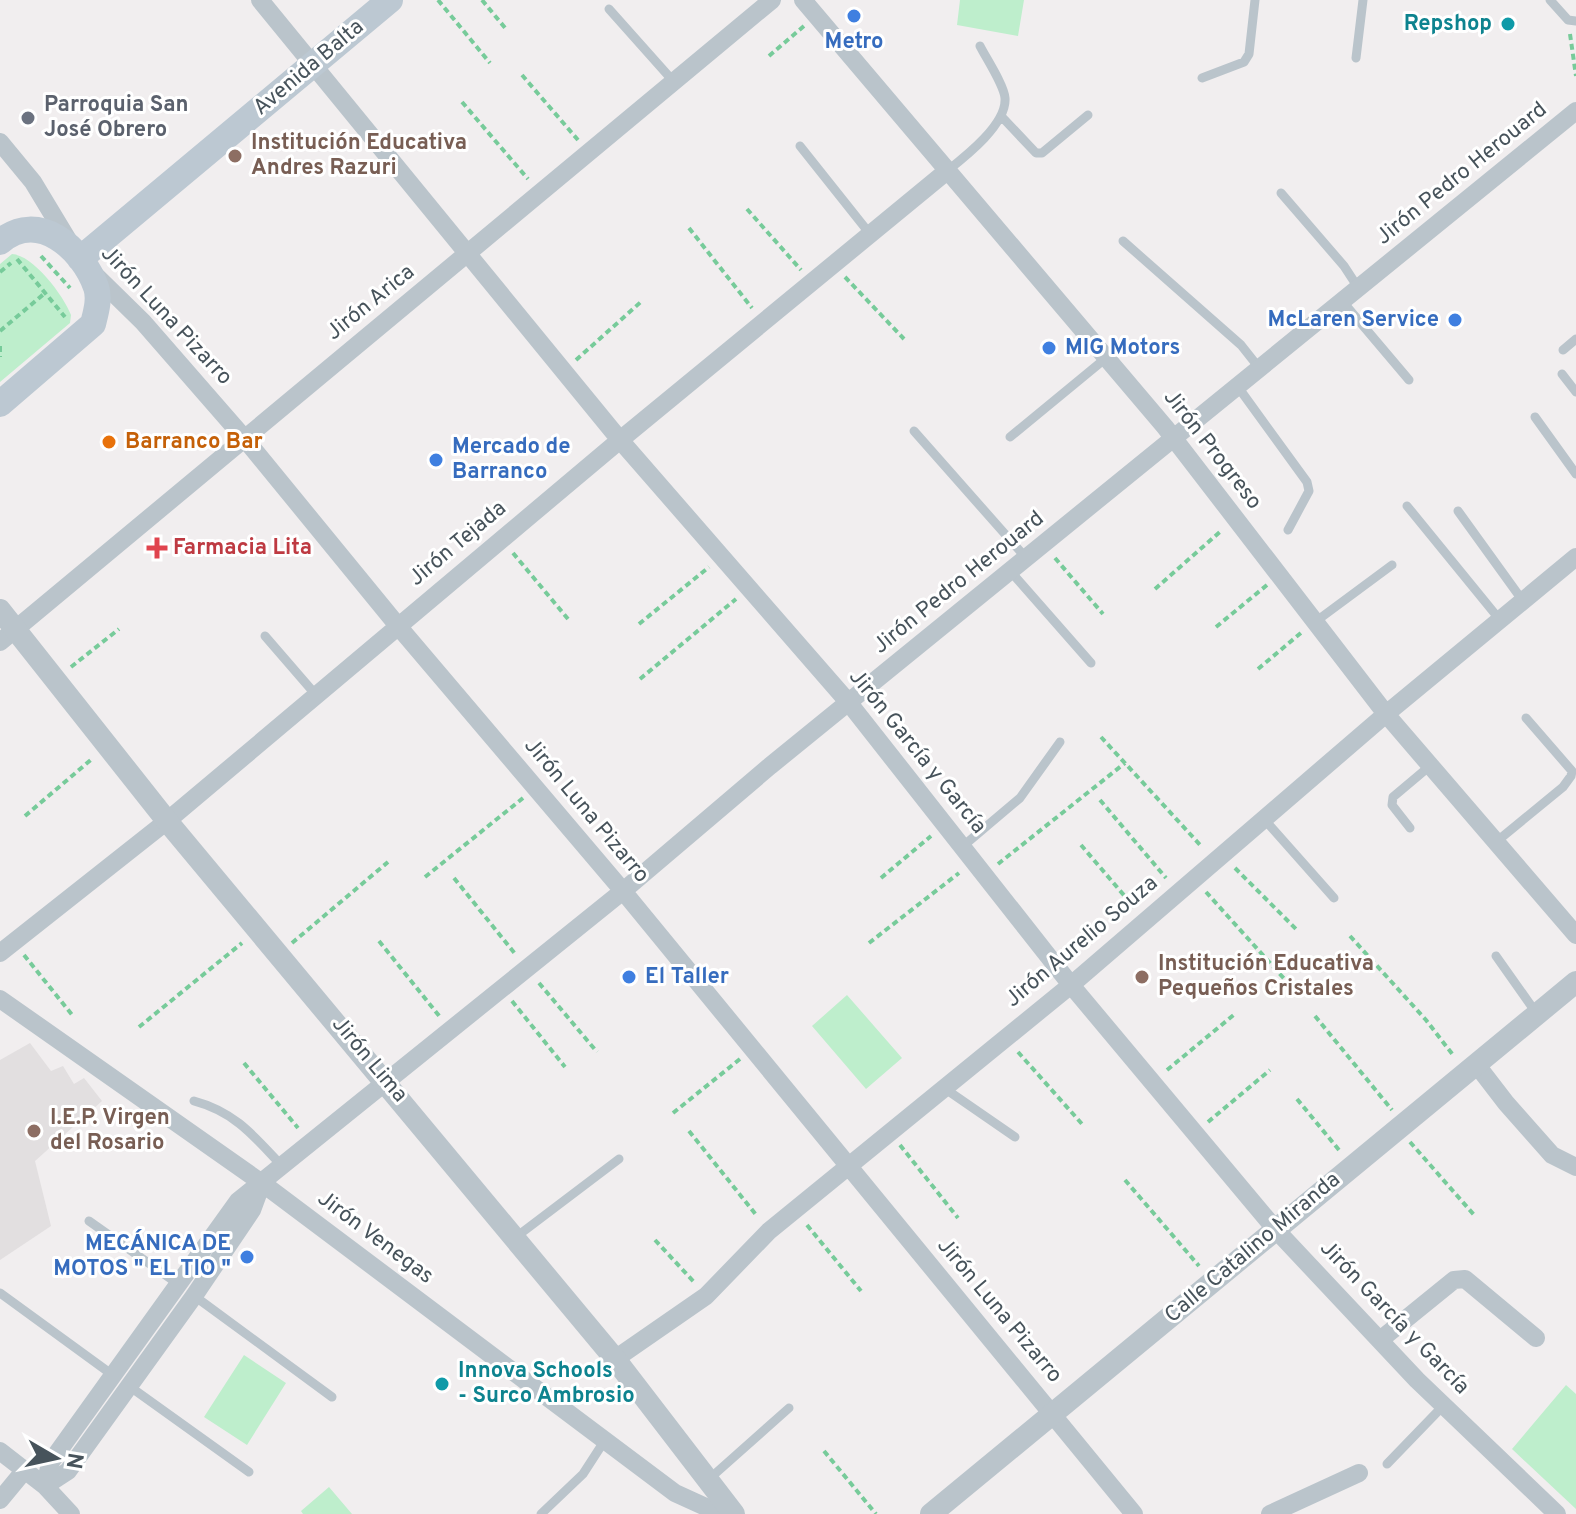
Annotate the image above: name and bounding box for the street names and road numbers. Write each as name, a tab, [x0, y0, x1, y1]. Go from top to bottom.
street label: Avenida Balta	[248, 14, 370, 122]
street label: Jirón Pedro Herouard	[1371, 97, 1553, 251]
street label: Jirón Luna Pizarro	[95, 241, 237, 391]
street label: Jirón Arica	[321, 259, 421, 347]
street label: Jirón Progreso	[1157, 385, 1267, 515]
street label: Jirón Tejada	[404, 496, 512, 592]
street label: Jirón Pedro Herouard	[868, 506, 1050, 660]
street label: Jirón García y García	[842, 664, 992, 840]
street label: Jirón Luna Pizarro	[518, 733, 654, 889]
street label: Jirón Aurelio Souza	[1000, 870, 1164, 1014]
street label: Jirón Lima	[325, 1012, 413, 1108]
street label: Calle Catalino Miranda	[1160, 1167, 1346, 1329]
street label: Jirón Venegas	[312, 1186, 438, 1290]
street label: Jirón Luna Pizarro	[931, 1233, 1067, 1389]
street label: Jirón García y García	[1314, 1235, 1474, 1401]

